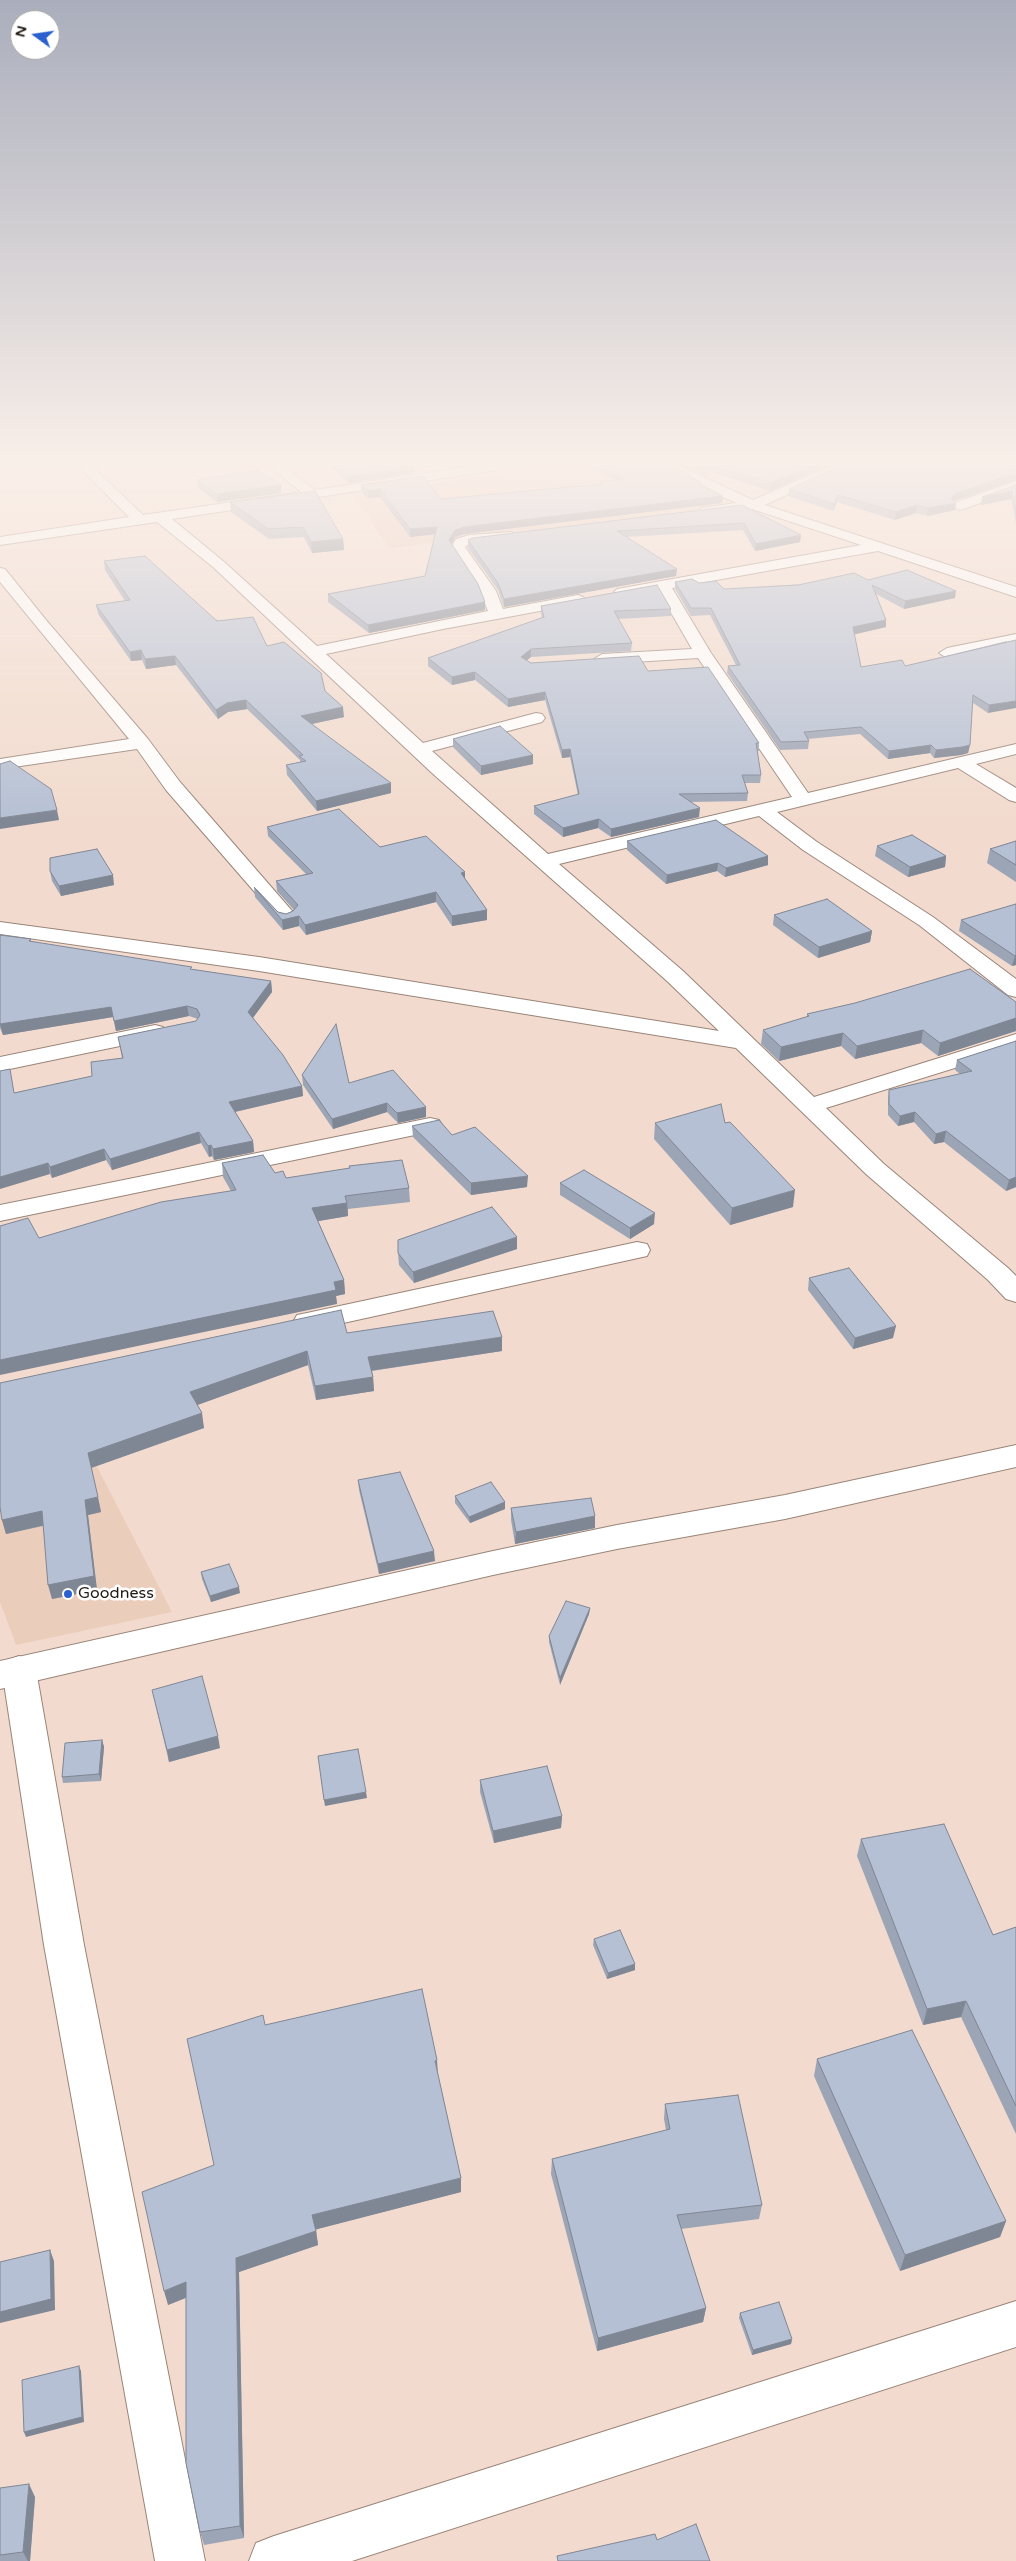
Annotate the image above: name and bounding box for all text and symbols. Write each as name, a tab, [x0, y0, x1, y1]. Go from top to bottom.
north arrow	[10, 10, 60, 60]
text: N	[11, 24, 31, 39]
place label: Goodness	[78, 1584, 154, 1604]
marker: Goodness	[62, 1588, 74, 1600]

